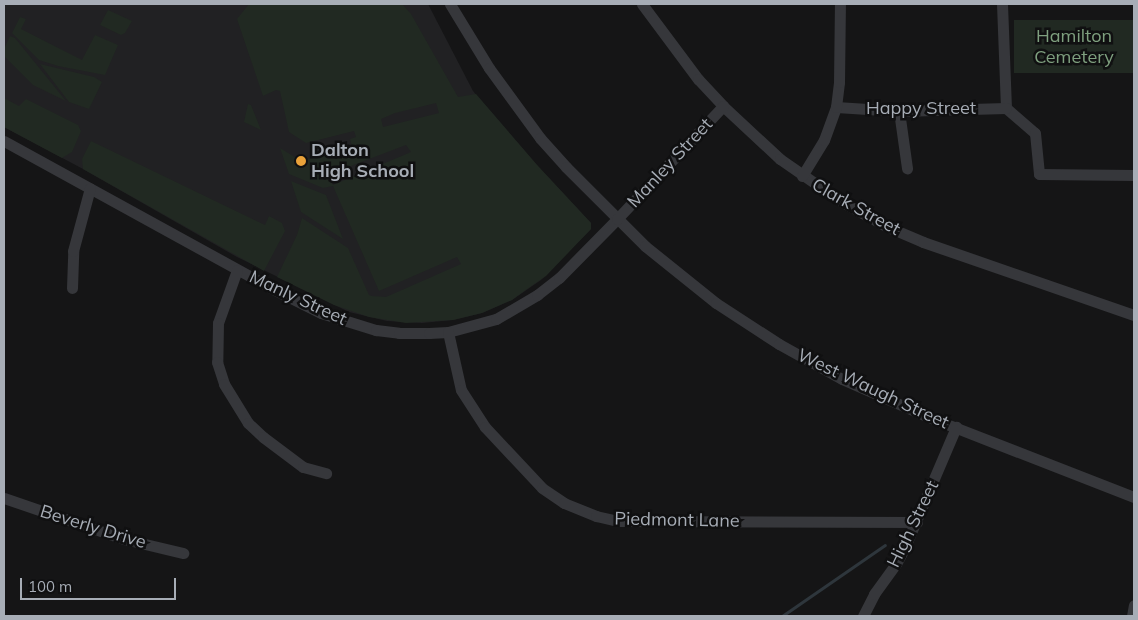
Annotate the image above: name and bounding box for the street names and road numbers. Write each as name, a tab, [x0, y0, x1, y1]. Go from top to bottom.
street label: Happy Street	[866, 97, 976, 119]
street label: Manley Street	[623, 114, 717, 212]
street label: Clark Street	[808, 174, 904, 240]
street label: Manly Street	[246, 266, 350, 330]
street label: West Waugh Street	[794, 344, 952, 434]
street label: High Street	[883, 477, 943, 571]
street label: Beverly Drive	[37, 501, 149, 553]
street label: Piedmont Lane	[614, 508, 740, 532]

